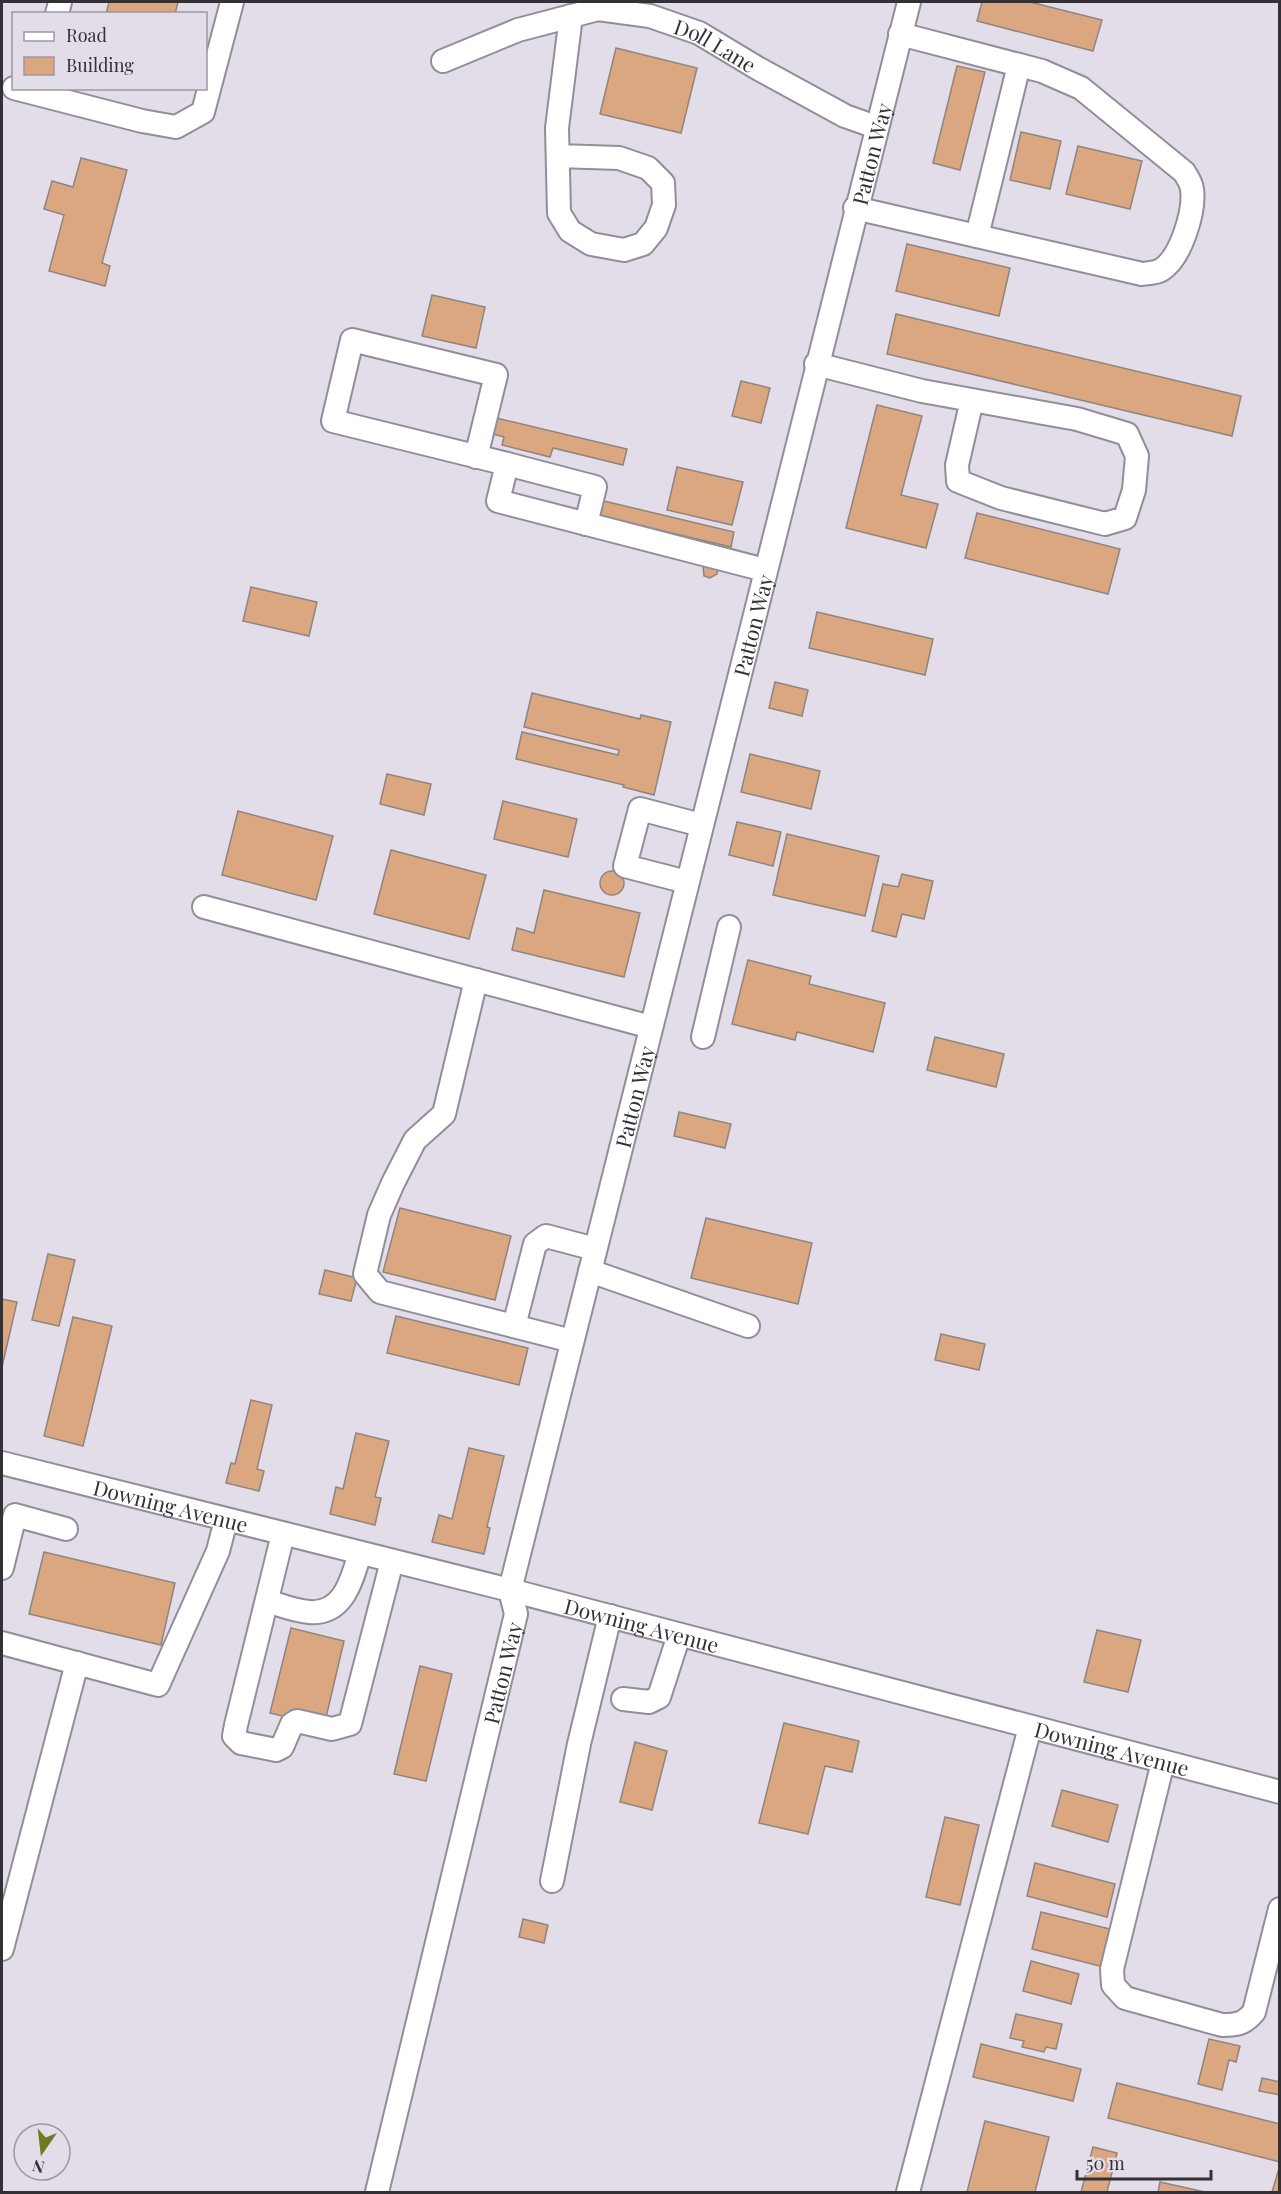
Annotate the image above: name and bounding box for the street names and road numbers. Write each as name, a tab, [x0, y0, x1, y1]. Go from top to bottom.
street label: Doll Lane	[671, 12, 762, 78]
street label: Patton Way	[845, 100, 897, 208]
street label: Patton Way	[726, 571, 779, 679]
street label: Patton Way	[608, 1042, 660, 1150]
street label: Downing Avenue	[90, 1472, 251, 1538]
street label: Downing Avenue	[562, 1591, 722, 1658]
street label: Patton Way	[476, 1618, 528, 1727]
street label: Downing Avenue	[1032, 1714, 1192, 1782]

